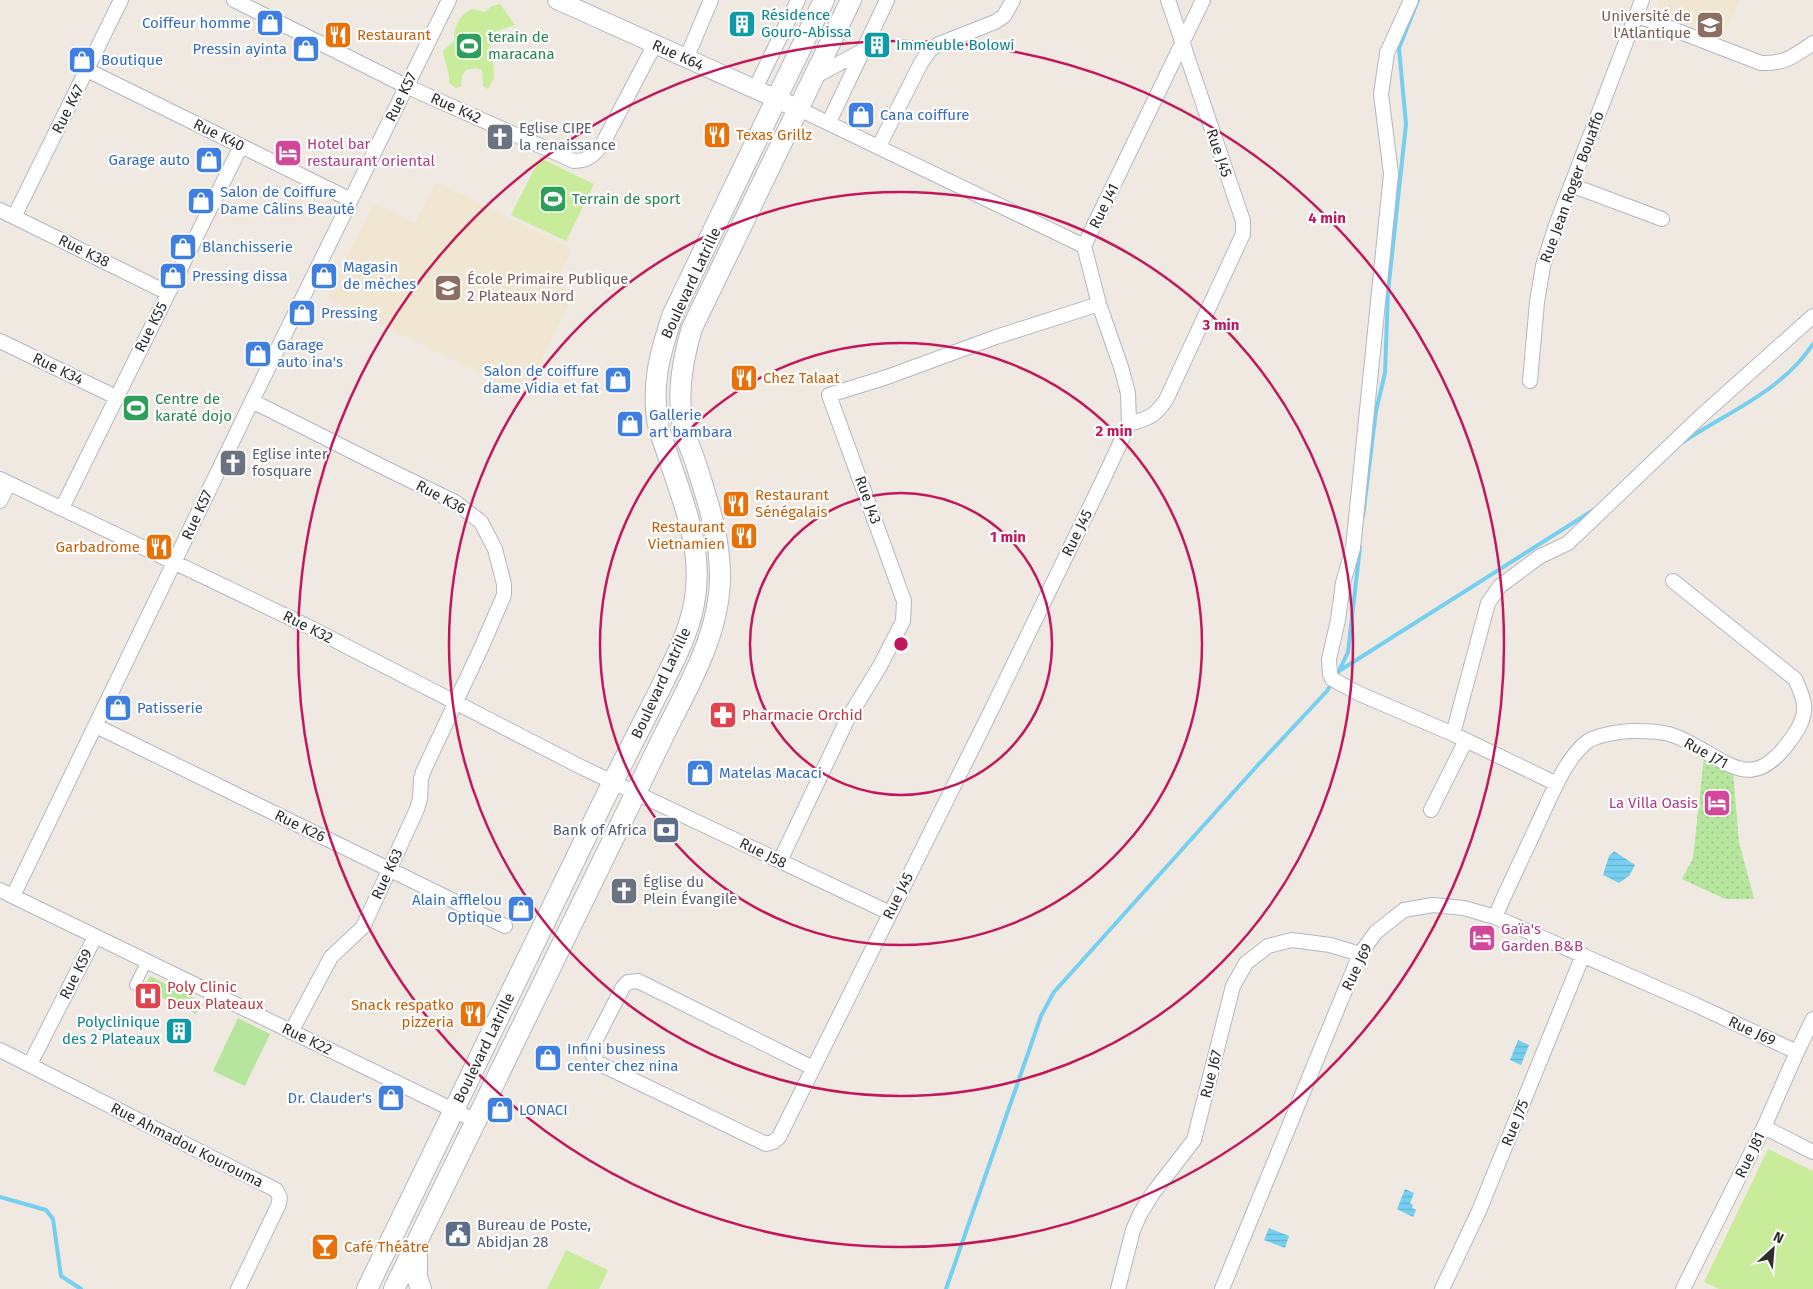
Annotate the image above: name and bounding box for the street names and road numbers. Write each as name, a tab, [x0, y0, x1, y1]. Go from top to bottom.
street label: Rue K64	[649, 36, 707, 74]
street label: Rue K57	[381, 69, 421, 125]
street label: Rue K47	[48, 81, 88, 137]
street label: Rue K42	[428, 89, 484, 127]
street label: Rue Jean Roger Bouaffo	[1536, 109, 1608, 265]
street label: Rue K40	[190, 115, 248, 155]
street label: Rue J45	[1202, 126, 1236, 180]
street label: Rue J41	[1085, 180, 1123, 232]
street label: Boulevard Latrille	[657, 225, 725, 341]
street label: Rue K38	[56, 231, 112, 271]
street label: Rue K55	[131, 299, 171, 355]
street label: Rue K34	[30, 349, 86, 389]
street label: Rue J43	[851, 474, 885, 526]
street label: Rue K36	[413, 476, 469, 518]
street label: Rue K57	[178, 487, 216, 543]
street label: Rue J45	[1058, 507, 1096, 559]
street label: Rue K32	[280, 607, 336, 647]
street label: Boulevard Latrille	[627, 625, 695, 741]
street label: Rue J71	[1681, 734, 1731, 772]
street label: Rue K26	[272, 806, 328, 846]
street label: Rue J58	[736, 834, 790, 872]
street label: Rue K63	[367, 846, 407, 902]
street label: Rue J45	[879, 870, 917, 922]
street label: Rue J69	[1338, 940, 1376, 993]
street label: Rue K59	[56, 946, 96, 1002]
street label: Boulevard Latrille	[450, 990, 518, 1106]
street label: Rue J69	[1725, 1012, 1779, 1050]
street label: Rue K22	[279, 1019, 335, 1059]
street label: Rue J67	[1196, 1048, 1226, 1100]
street label: Rue J75	[1498, 1097, 1532, 1149]
street label: Rue Ahmadou Kourouma	[108, 1099, 266, 1191]
street label: Rue J81	[1731, 1129, 1769, 1181]

